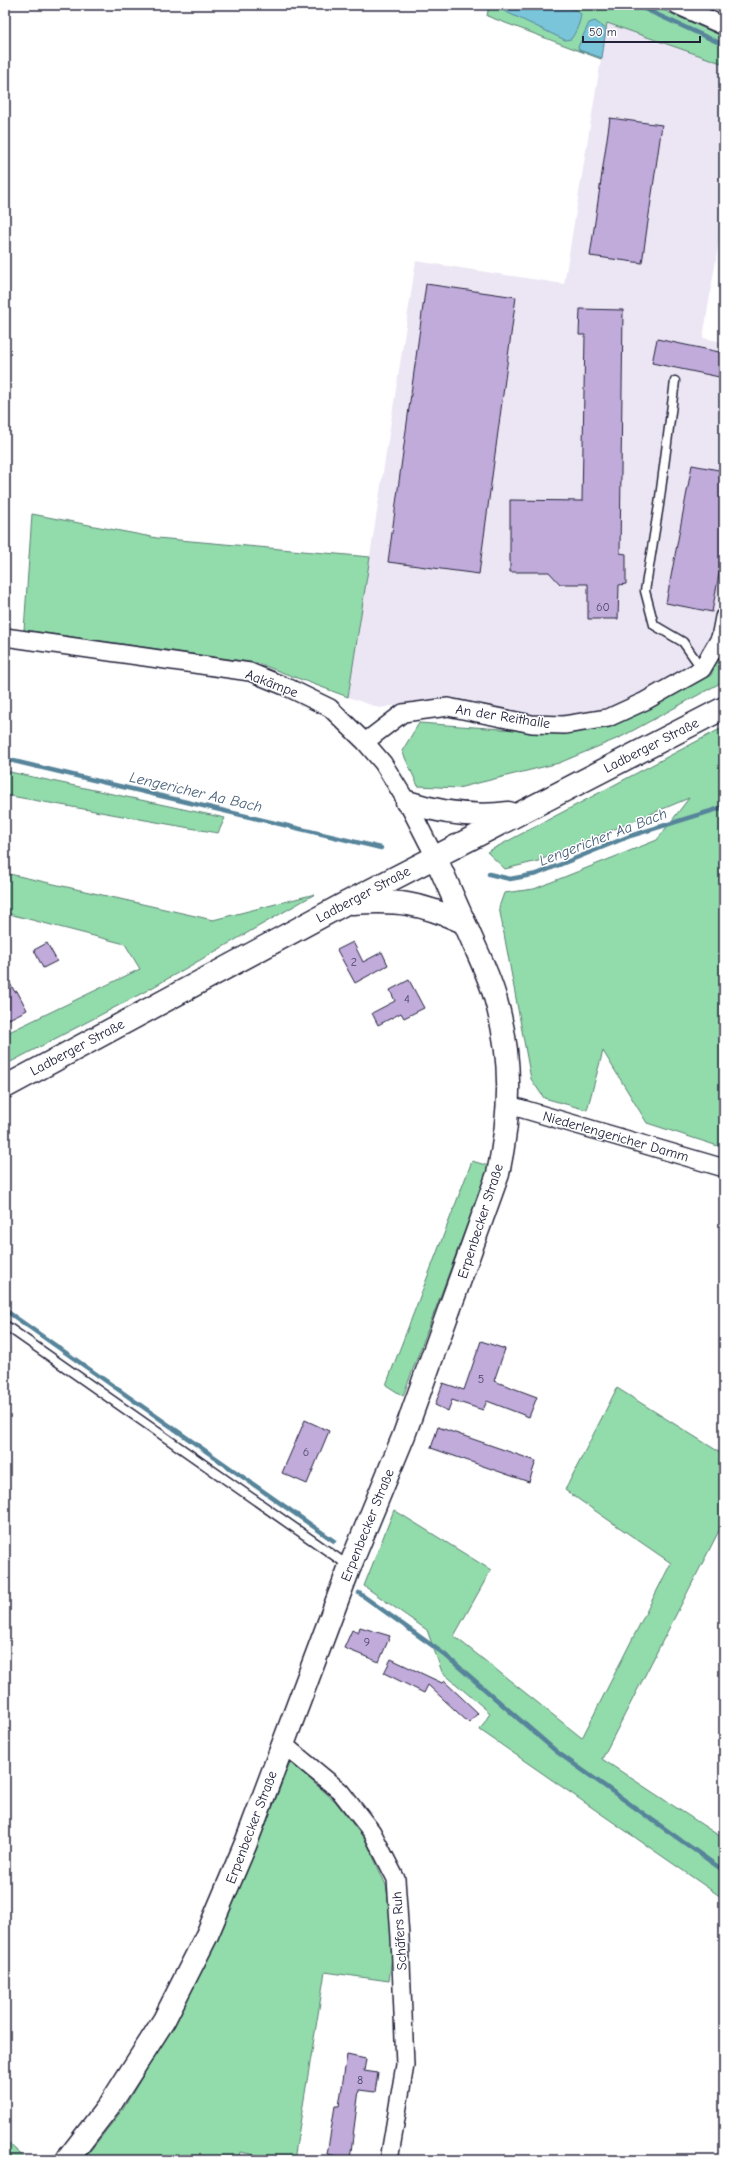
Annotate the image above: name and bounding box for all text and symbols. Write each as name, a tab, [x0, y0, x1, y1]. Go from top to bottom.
scale bar	[583, 18, 700, 44]
text: 50 m	[589, 25, 617, 39]
house number: 60	[596, 600, 610, 614]
street label: Aakämpe	[243, 666, 301, 701]
street label: An der Reithalle	[454, 701, 551, 732]
street label: Ladberger Straße	[601, 714, 702, 777]
water label: Lengericher Aa Bach	[128, 768, 264, 816]
water label: Lengericher Aa Bach	[536, 804, 670, 870]
street label: Ladberger Straße	[313, 862, 413, 926]
house number: 2	[351, 955, 357, 969]
house number: 4	[404, 992, 410, 1006]
street label: Ladberger Straße	[27, 1015, 127, 1079]
street label: Niederlengericher Damm	[541, 1107, 691, 1165]
street label: Erpenbecker Straße	[454, 1162, 507, 1281]
house number: 5	[478, 1372, 484, 1386]
house number: 6	[303, 1445, 309, 1459]
street label: Erpenbecker Straße	[337, 1466, 398, 1584]
house number: 9	[364, 1635, 370, 1649]
street label: Erpenbecker Straße	[222, 1768, 281, 1886]
street label: Schäfers Ruh	[388, 1891, 411, 1971]
house number: 8	[357, 2073, 363, 2087]

